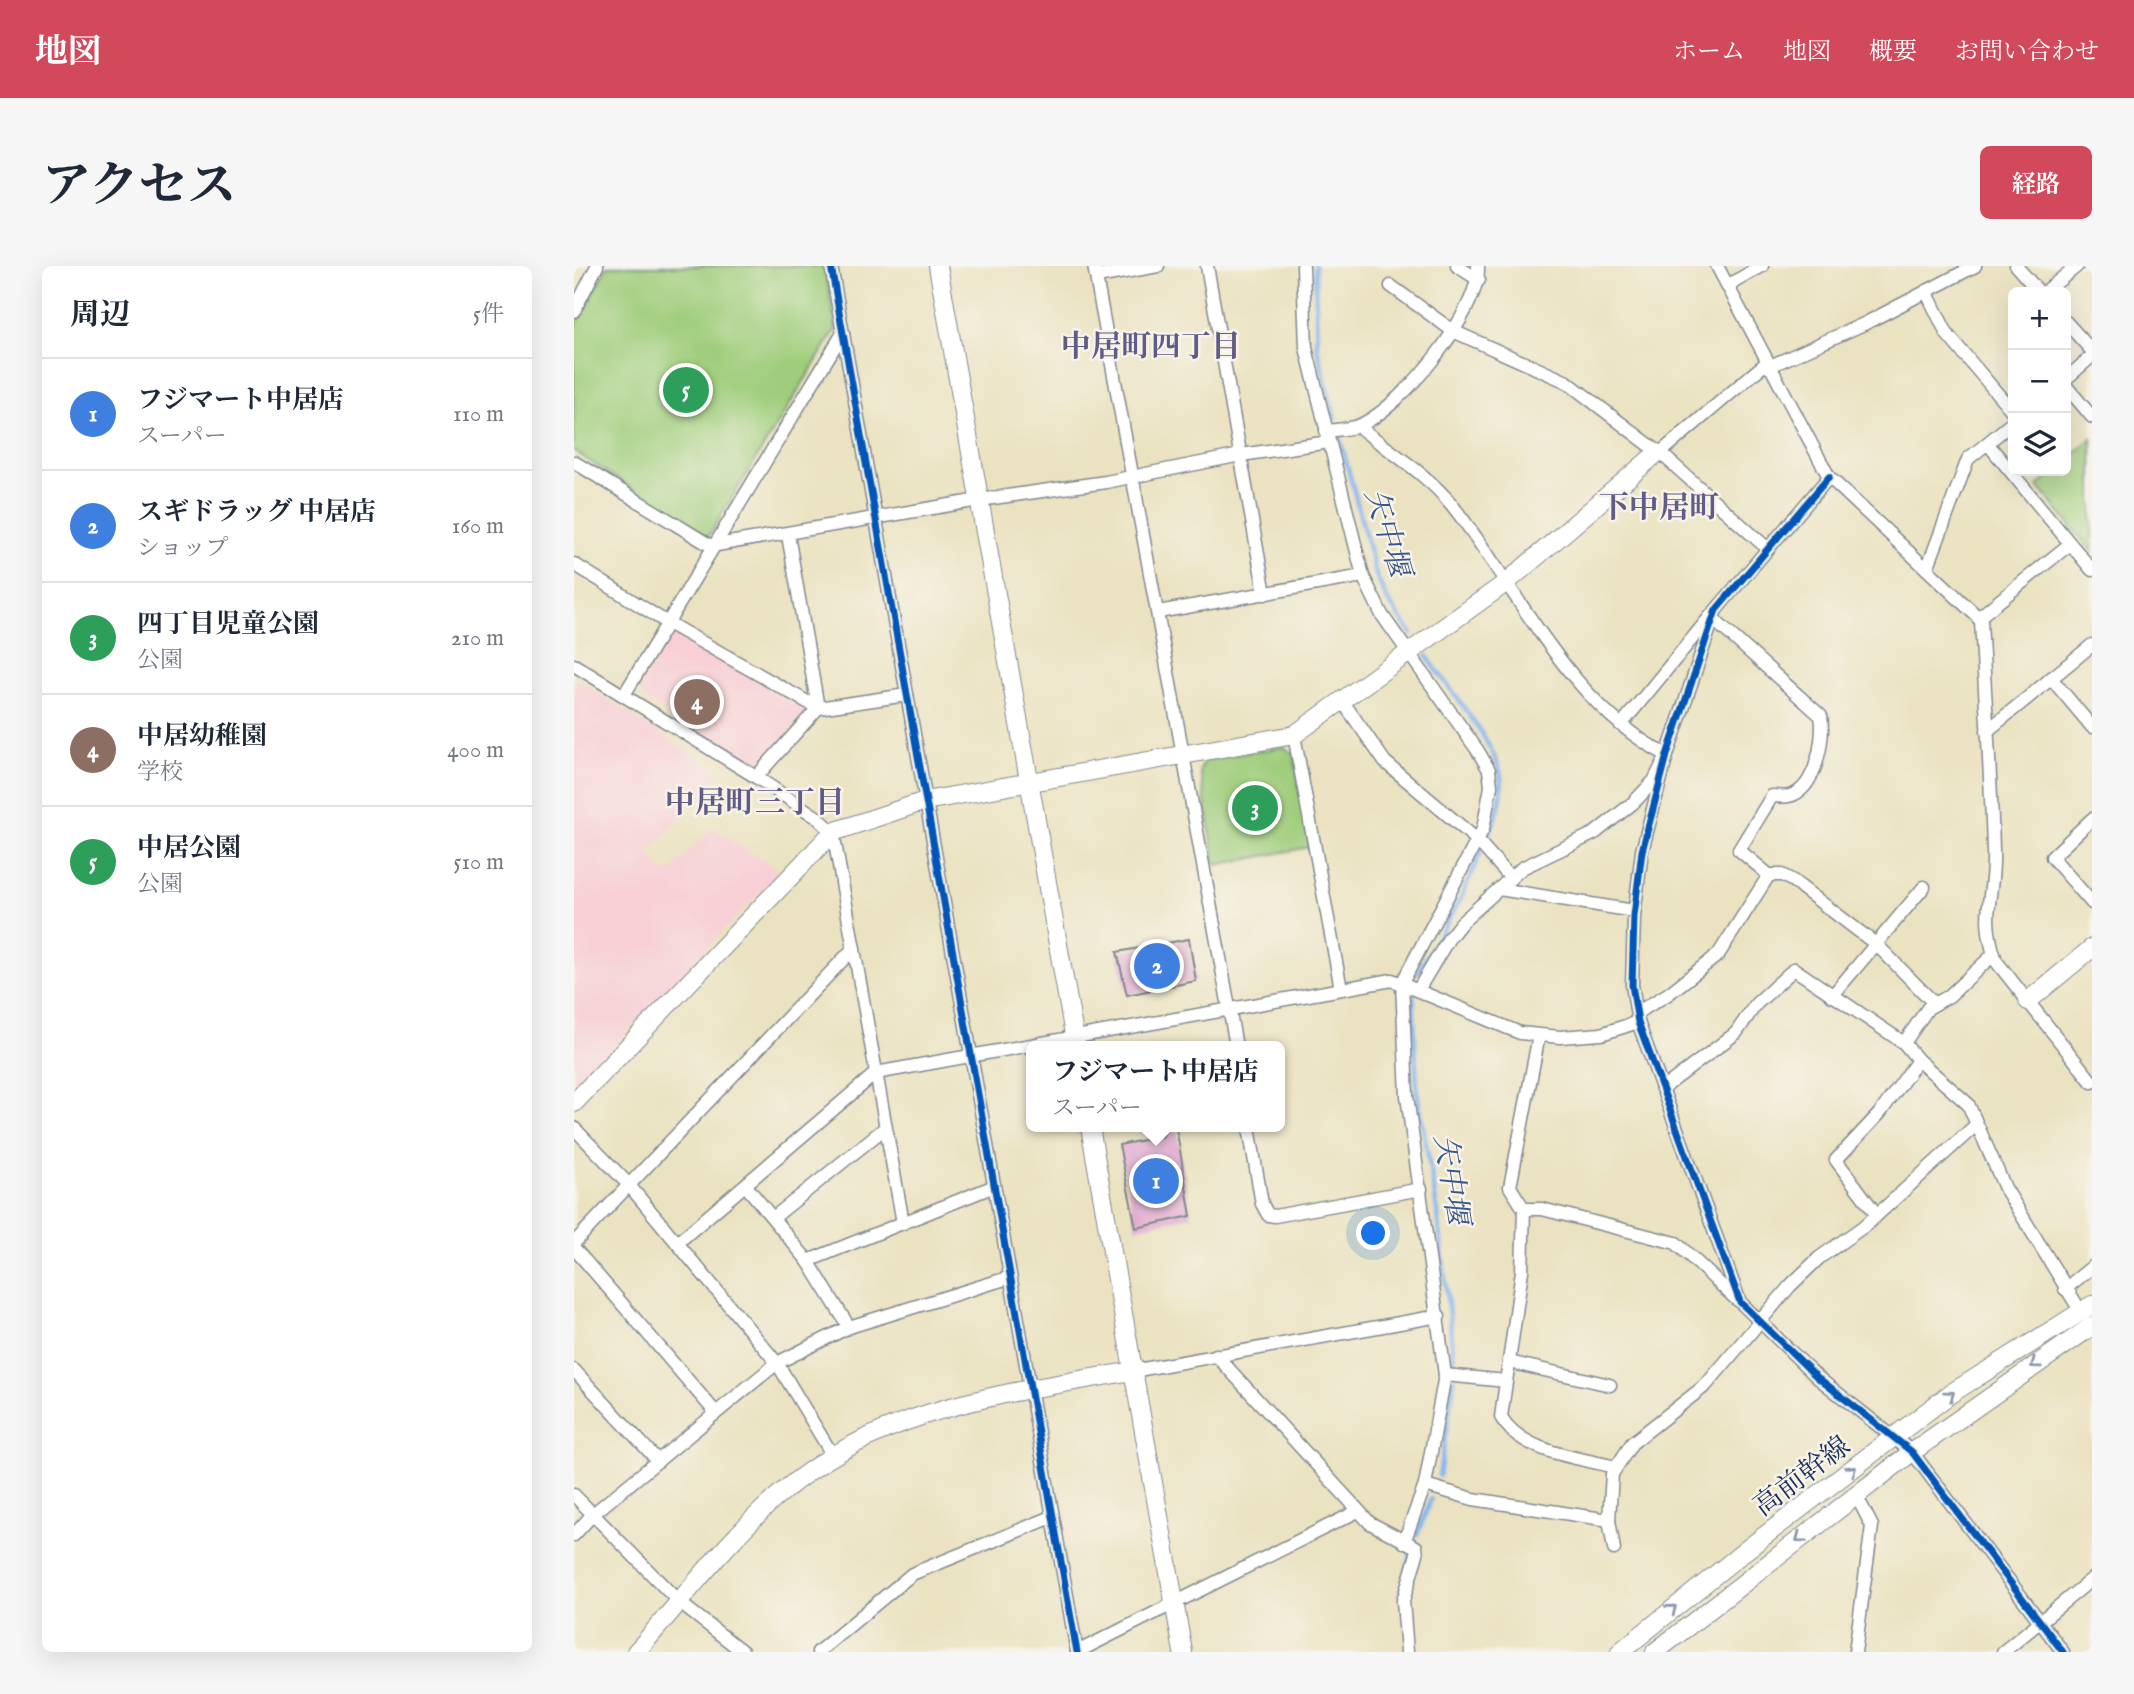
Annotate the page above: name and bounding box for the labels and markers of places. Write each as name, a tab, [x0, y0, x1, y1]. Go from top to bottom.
pin: 5	[663, 364, 709, 416]
pin: 4	[674, 676, 720, 728]
pin: 3	[1232, 782, 1278, 834]
pin: 2	[1134, 940, 1180, 992]
pin: 1	[1133, 1155, 1179, 1207]

